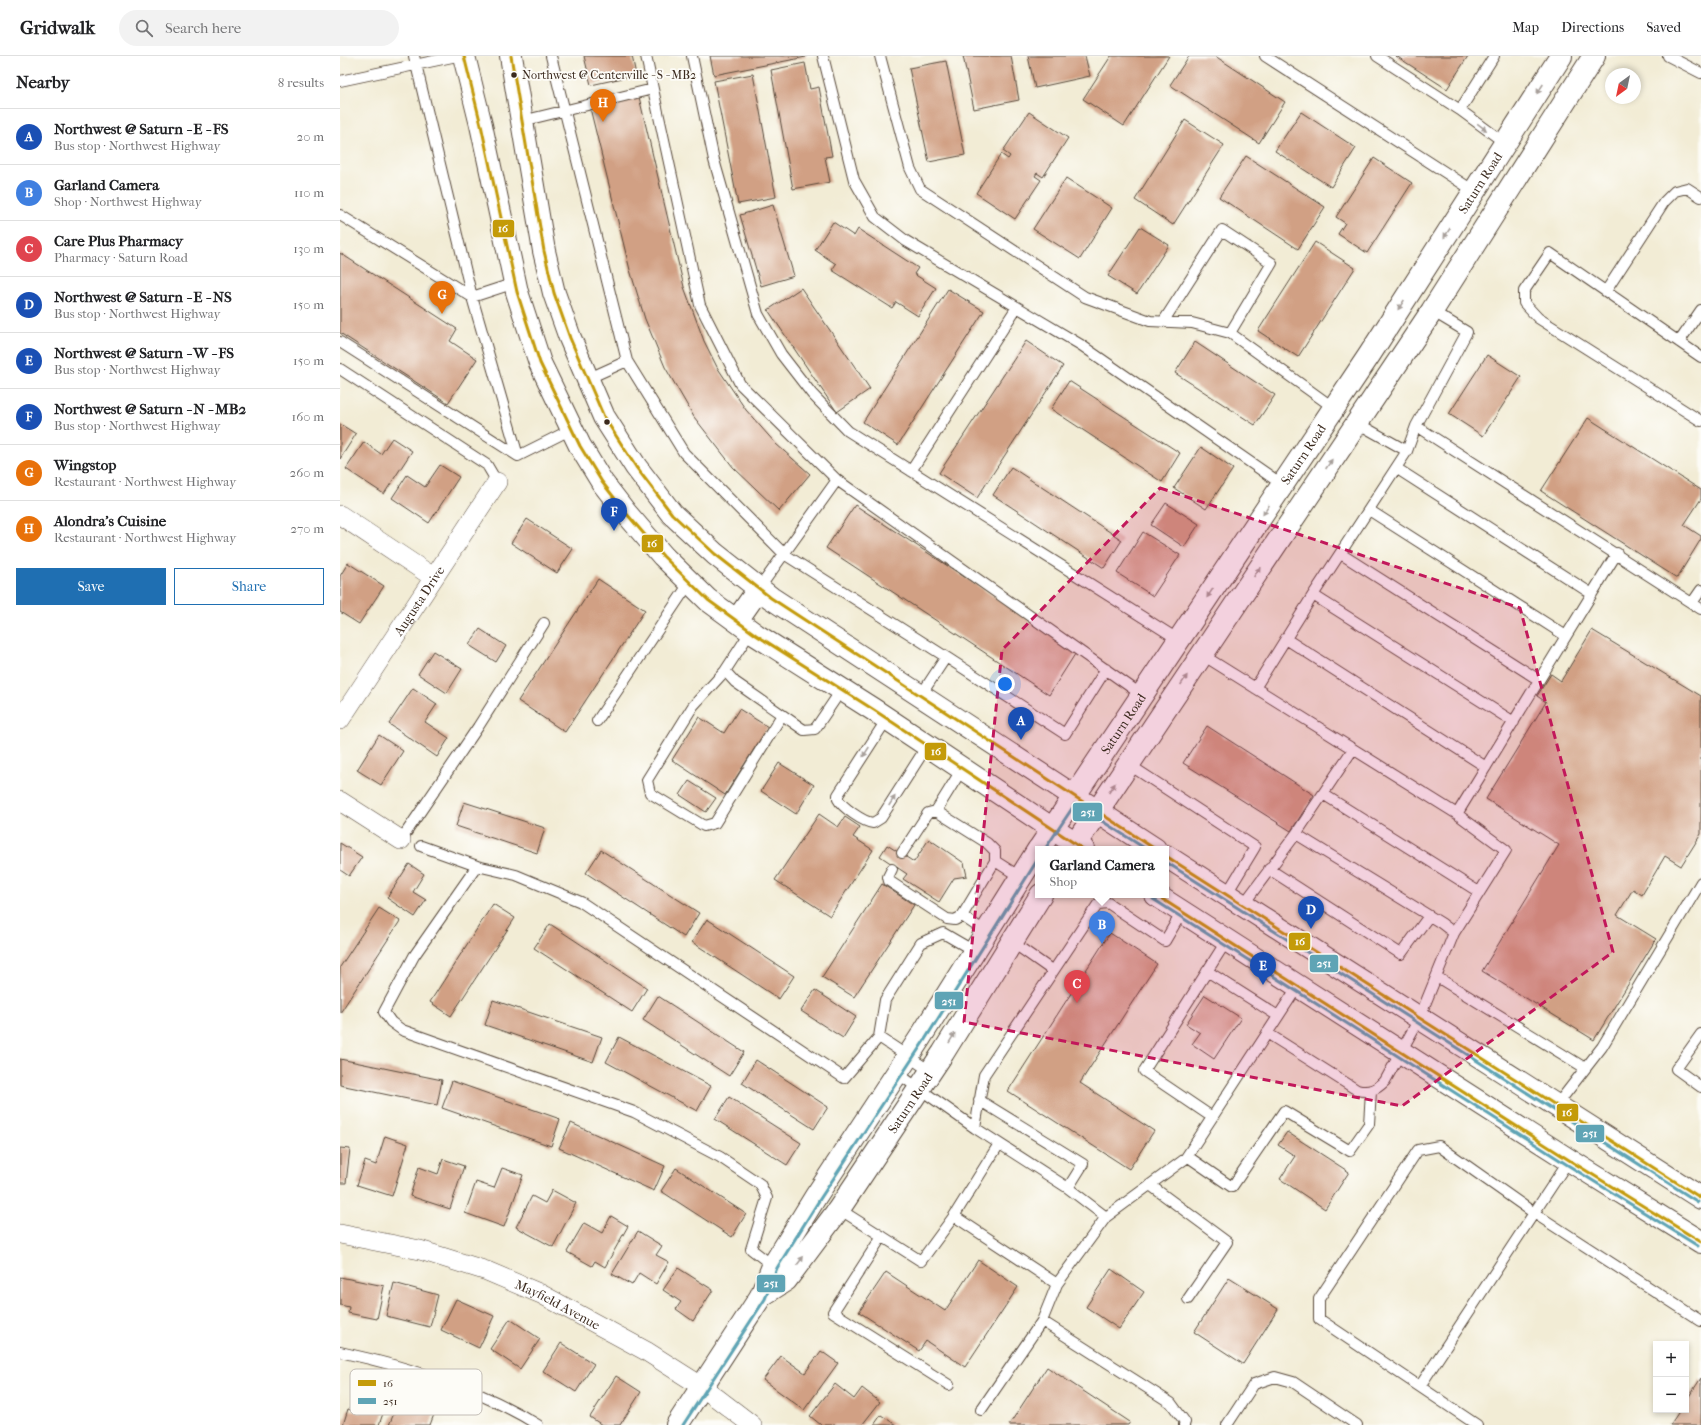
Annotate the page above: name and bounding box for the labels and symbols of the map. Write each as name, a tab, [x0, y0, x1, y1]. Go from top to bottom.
place label: Northwest @ Centerville - S - MB2	[522, 68, 696, 82]
north arrow	[1605, 68, 1641, 104]
marker: Northwest @ Centerville - S - MB2	[509, 70, 519, 80]
one-way arrow	[1536, 84, 1544, 94]
pin: H	[590, 89, 616, 122]
one-way arrow	[1477, 122, 1487, 130]
street label: Saturn Road	[1455, 149, 1505, 216]
line badge: 16	[492, 219, 515, 238]
text: 16	[498, 222, 509, 235]
one-way arrow	[1443, 228, 1451, 238]
pin: G	[429, 281, 455, 314]
one-way arrow	[1397, 300, 1405, 310]
unlabelled marker	[602, 417, 612, 427]
street label: Saturn Road	[1277, 420, 1329, 487]
one-way arrow	[1325, 459, 1333, 469]
pin: F	[601, 498, 627, 531]
one-way arrow	[1262, 505, 1270, 516]
line badge: 16	[641, 534, 664, 553]
text: 16	[647, 537, 658, 550]
street label: Augusta Drive	[390, 563, 447, 639]
one-way arrow	[1253, 567, 1261, 578]
one-way arrow	[1206, 588, 1214, 598]
your location	[995, 674, 1015, 694]
one-way arrow	[1180, 675, 1188, 685]
street label: Saturn Road	[1097, 690, 1149, 757]
pin: A	[1008, 707, 1034, 740]
line badge: 16	[924, 742, 947, 761]
text: 16	[931, 745, 942, 758]
one-way arrow	[862, 746, 870, 757]
one-way arrow	[1108, 783, 1116, 793]
one-way arrow	[889, 795, 896, 806]
line badge: 251	[1072, 802, 1103, 822]
text: 251	[1081, 806, 1095, 819]
one-way arrow	[975, 883, 982, 895]
pin: D	[1298, 896, 1324, 929]
pin: B	[1089, 911, 1115, 944]
line badge: 16	[1288, 932, 1311, 951]
text: 16	[1295, 935, 1306, 948]
pin: E	[1250, 952, 1276, 985]
line badge: 251	[1309, 954, 1339, 973]
text: 251	[1317, 957, 1331, 970]
pin: C	[1064, 970, 1090, 1003]
line badge: 251	[934, 991, 964, 1010]
text: 251	[942, 995, 956, 1008]
one-way arrow	[948, 1033, 955, 1044]
street label: Saturn Road	[884, 1069, 936, 1136]
line badge: 16	[1556, 1103, 1579, 1122]
text: 16	[1562, 1106, 1573, 1119]
line badge: 251	[1575, 1124, 1605, 1143]
text: 251	[1583, 1127, 1597, 1140]
one-way arrow	[796, 1256, 804, 1267]
line badge: 251	[756, 1274, 786, 1293]
street label: Mayfield Avenue	[513, 1276, 603, 1333]
text: 251	[764, 1277, 778, 1290]
legend	[350, 1369, 482, 1415]
text: 16	[383, 1377, 393, 1390]
text: 251	[383, 1395, 397, 1408]

